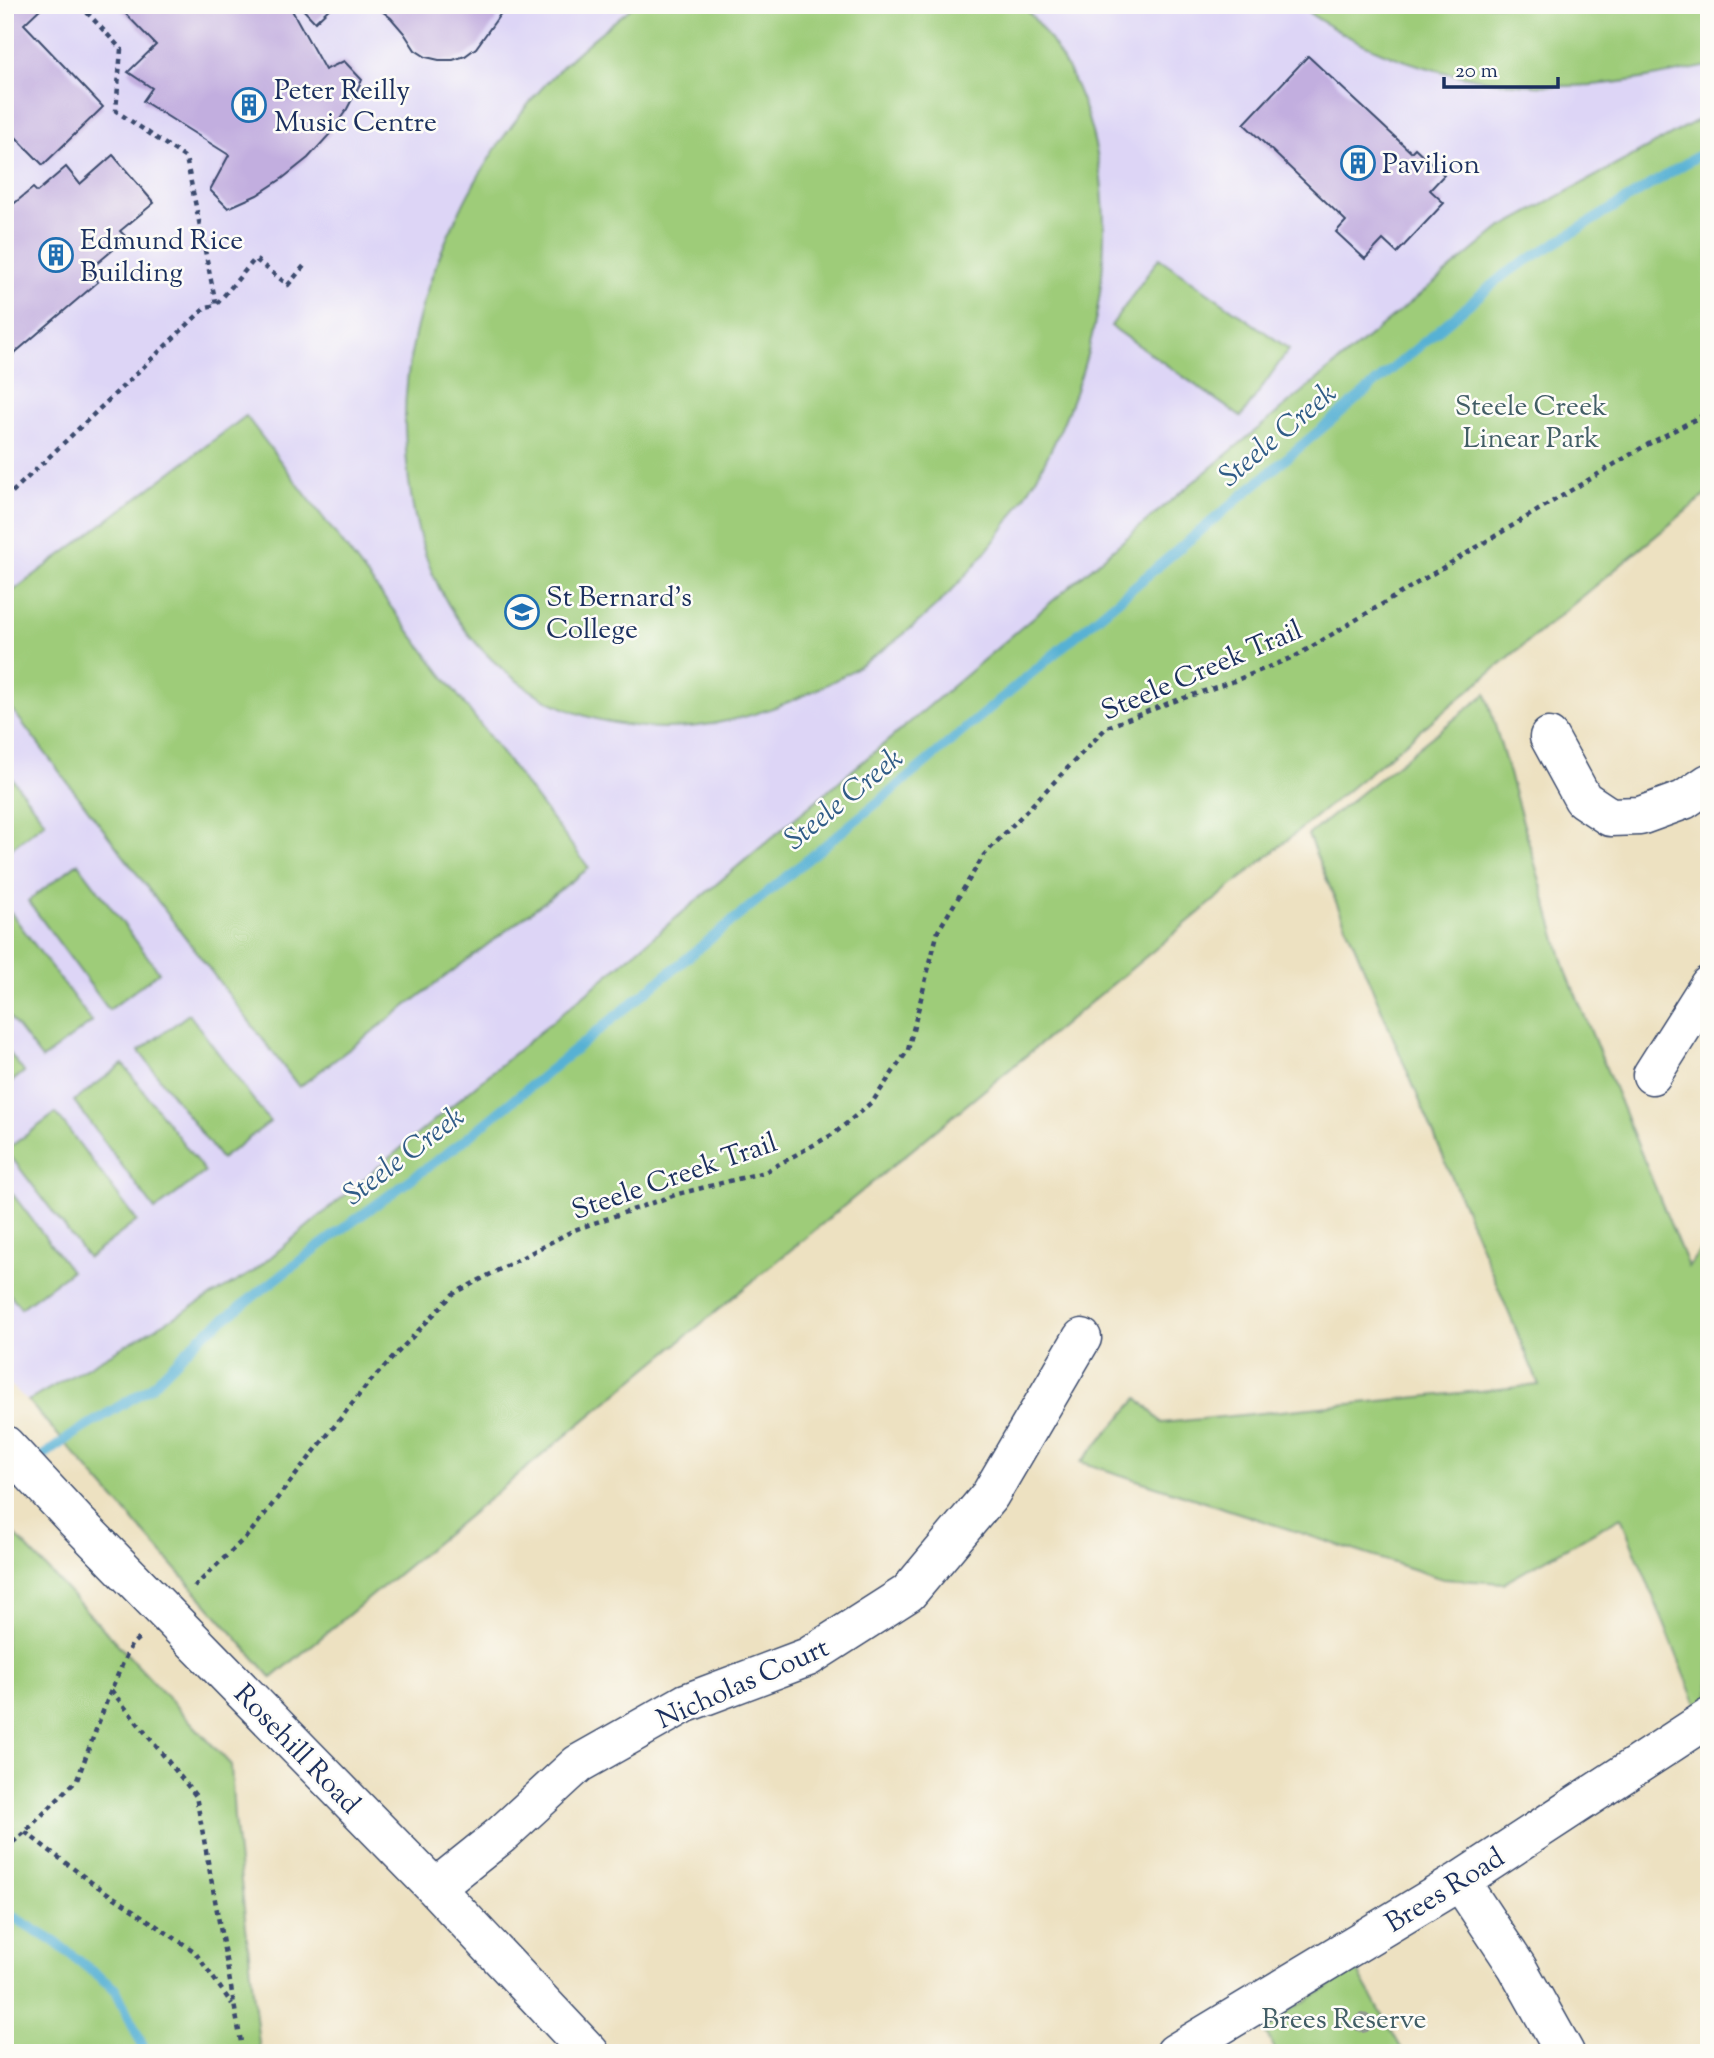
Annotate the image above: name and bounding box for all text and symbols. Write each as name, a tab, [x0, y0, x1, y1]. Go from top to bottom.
scale bar	[1444, 46, 1558, 90]
text: 20 m	[1455, 57, 1498, 87]
place label: Peter Reilly Music Centre	[274, 72, 437, 144]
building icon: Peter Reilly Music Centre	[230, 86, 268, 124]
building icon: Pavilion	[1339, 144, 1377, 182]
place label: Pavilion	[1382, 146, 1480, 186]
place label: Edmund Rice Building	[80, 222, 243, 294]
building icon: Edmund Rice Building	[37, 236, 75, 274]
water label: Steele Creek	[1210, 374, 1347, 498]
park label: Steele Creek Linear Park	[1455, 388, 1607, 460]
place label: St Bernard's College	[546, 579, 692, 651]
school or university icon: St Bernard's College	[503, 593, 541, 631]
street label: Steele Creek Trail	[1095, 611, 1309, 732]
water label: Steele Creek	[776, 738, 913, 861]
water label: Steele Creek	[335, 1097, 474, 1217]
street label: Steele Creek Trail	[567, 1124, 783, 1232]
street label: Nicholas Court	[651, 1629, 836, 1741]
street label: Rosehill Road	[223, 1676, 369, 1824]
street label: Brees Road	[1378, 1839, 1513, 1944]
park label: Brees Reserve	[1262, 2001, 1426, 2041]

